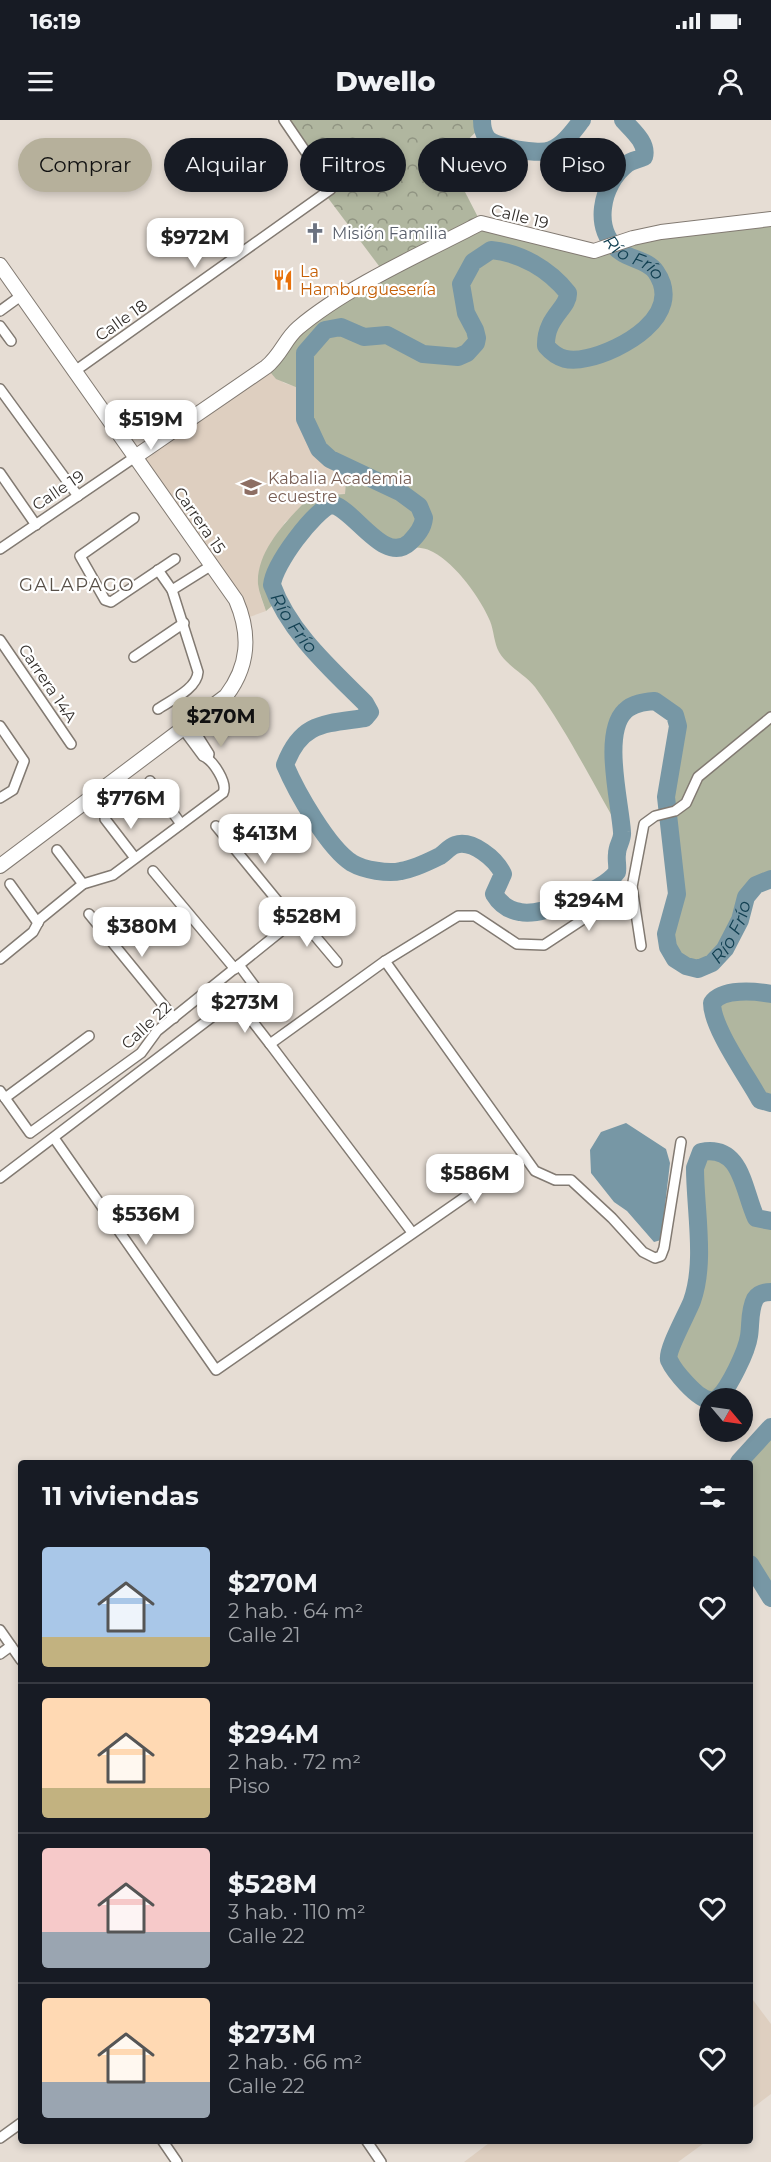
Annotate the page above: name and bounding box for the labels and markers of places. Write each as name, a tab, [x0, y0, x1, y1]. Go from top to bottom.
pin: $972M	[153, 218, 237, 269]
church icon: Misión Familia	[303, 221, 327, 245]
place label: Misión Familia	[332, 224, 447, 243]
place label: La Hamburguesería	[300, 262, 436, 299]
restaurant icon: La Hamburguesería	[271, 268, 295, 292]
pin: $519M	[109, 400, 193, 451]
place label: Kabalia Academia ecuestre	[268, 469, 412, 506]
school or university icon: Kabalia Academia ecuestre	[239, 475, 263, 499]
pin: $270M	[179, 697, 263, 748]
pin: $776M	[89, 779, 173, 830]
pin: $413M	[223, 814, 307, 865]
pin: $294M	[547, 881, 631, 932]
pin: $528M	[265, 897, 349, 948]
pin: $380M	[100, 907, 184, 958]
pin: $273M	[203, 983, 287, 1034]
pin: $586M	[433, 1154, 517, 1205]
pin: $536M	[104, 1195, 188, 1246]

